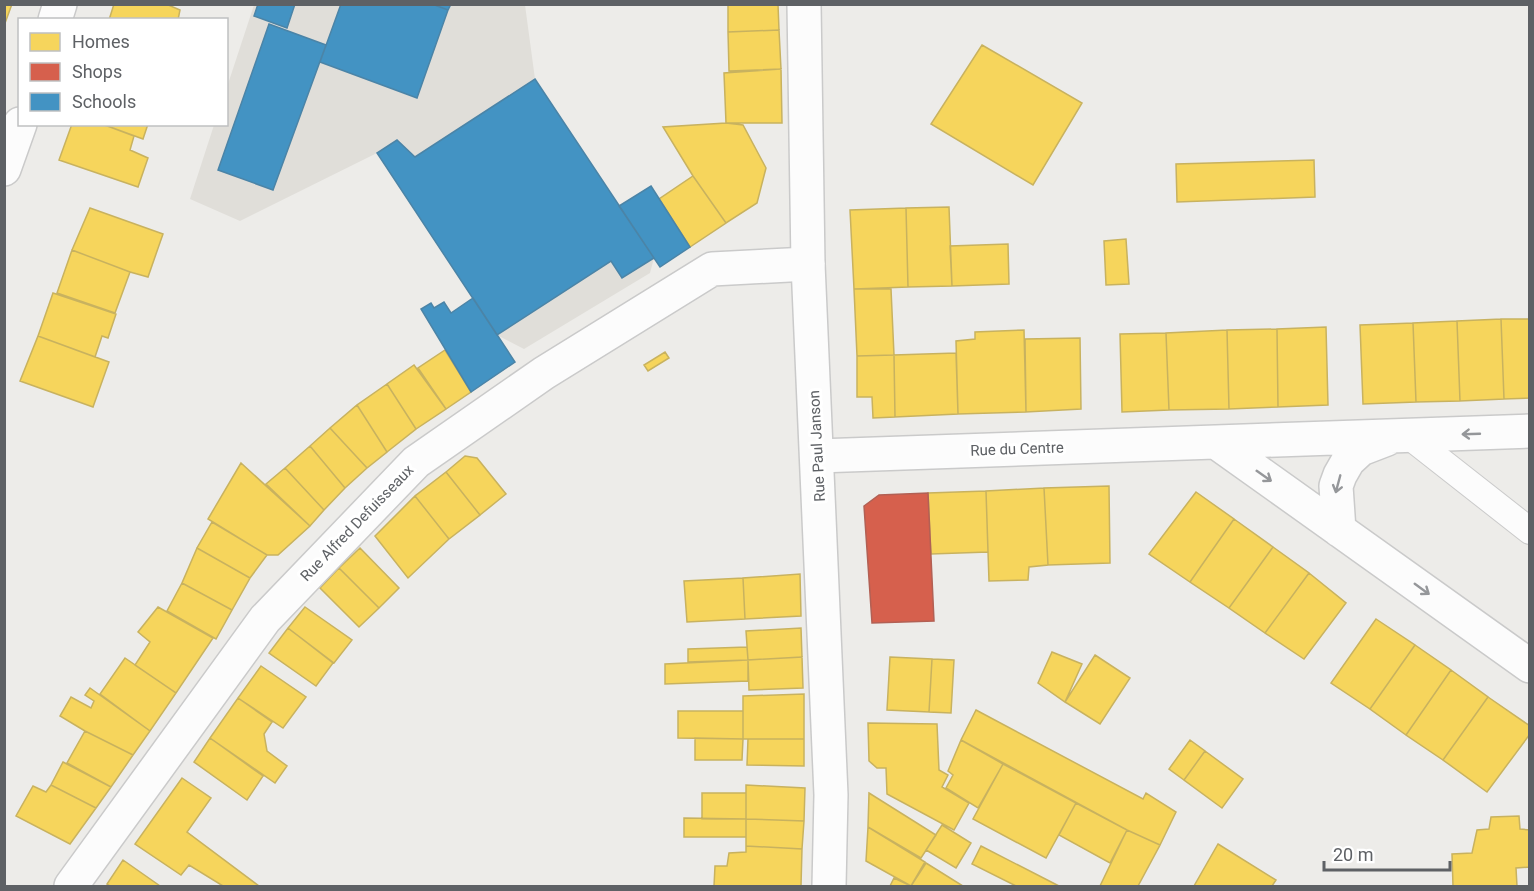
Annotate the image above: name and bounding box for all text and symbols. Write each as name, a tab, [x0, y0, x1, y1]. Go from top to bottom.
legend	[18, 18, 228, 126]
text: Homes	[72, 31, 130, 52]
text: Shops	[72, 61, 122, 82]
text: Schools	[72, 91, 136, 112]
street label: Rue Paul Janson	[805, 390, 829, 502]
one-way arrow	[1462, 428, 1482, 439]
street label: Rue du Centre	[970, 438, 1064, 460]
street label: Rue Alfred Defuisseaux	[297, 461, 418, 585]
one-way arrow	[1255, 470, 1271, 482]
one-way arrow	[1332, 474, 1344, 493]
one-way arrow	[1414, 583, 1430, 596]
scale bar	[1324, 834, 1450, 872]
text: 20 m	[1333, 844, 1373, 865]

